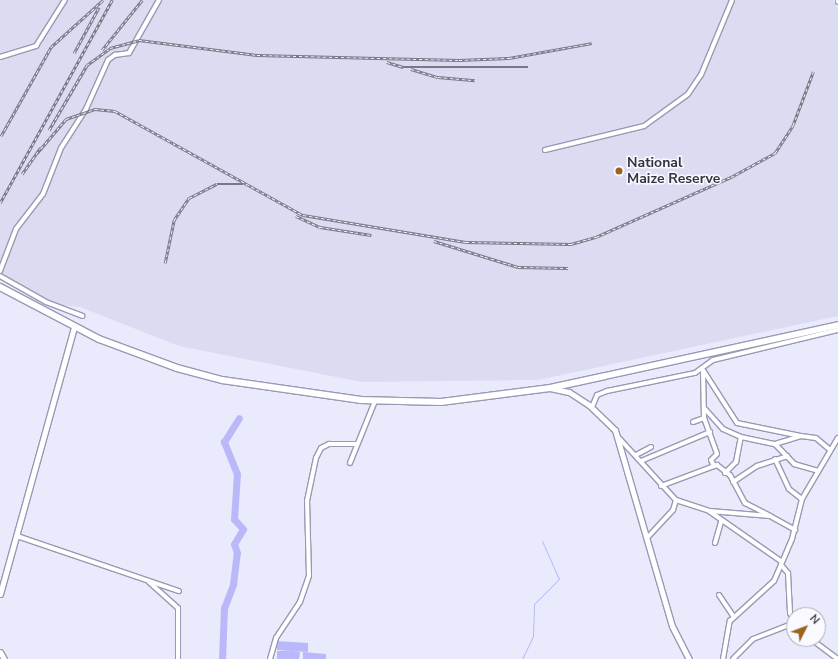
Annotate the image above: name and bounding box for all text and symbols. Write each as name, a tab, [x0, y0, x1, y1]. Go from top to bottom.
place label: National Maize Reserve	[627, 155, 720, 188]
marker: National Maize Reserve	[614, 166, 624, 176]
north arrow	[786, 607, 826, 647]
text: N	[806, 611, 823, 627]

